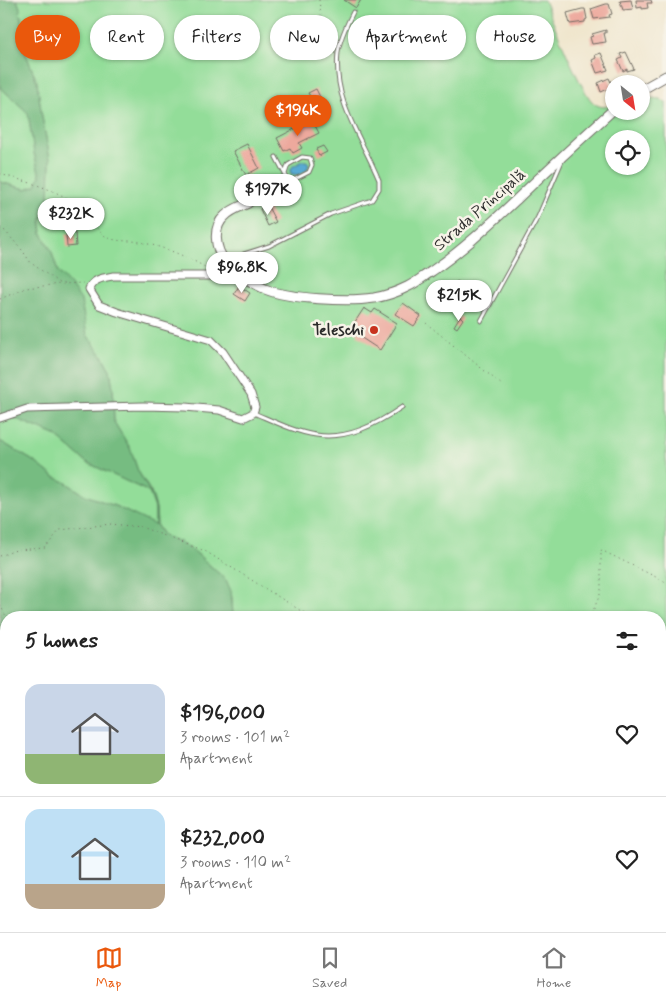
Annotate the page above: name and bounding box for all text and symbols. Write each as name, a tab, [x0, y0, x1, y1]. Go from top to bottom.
chip: Buy	[15, 15, 80, 60]
chip: Rent	[90, 15, 164, 60]
chip: Filters	[174, 15, 260, 60]
chip: New	[270, 15, 338, 60]
chip: Apartment	[348, 15, 466, 60]
chip: House	[476, 15, 554, 60]
north arrow	[605, 75, 650, 120]
map controls	[605, 75, 650, 175]
pin: $196K	[263, 94, 333, 137]
text: $196K	[276, 100, 320, 121]
button: locate	[605, 130, 650, 175]
street label: Strada Principală	[430, 164, 530, 256]
pin: $197K	[233, 174, 303, 216]
text: $197K	[245, 179, 291, 200]
pin: $232K	[36, 198, 106, 240]
text: $232K	[49, 203, 93, 224]
pin: $96.8K	[201, 252, 283, 294]
text: $96.8K	[217, 257, 267, 278]
pin: $215K	[424, 280, 494, 322]
text: $215K	[437, 285, 481, 306]
place label: Teleschi	[313, 320, 364, 341]
marker: Teleschi	[368, 324, 380, 336]
text: 5 homes	[25, 627, 98, 655]
icon: filters	[613, 627, 641, 655]
text: $196,000	[180, 699, 265, 727]
icon: home	[65, 704, 125, 764]
icon: heart	[613, 720, 641, 748]
text: 3 rooms · 101 m²	[180, 727, 290, 748]
text: Apartment	[180, 748, 253, 769]
text: $232,000	[180, 824, 265, 852]
icon: home	[65, 829, 125, 889]
icon: heart	[613, 845, 641, 873]
text: 3 rooms · 110 m²	[180, 852, 291, 873]
text: Apartment	[180, 873, 253, 894]
tab: Map	[95, 944, 123, 992]
tab: Saved	[312, 944, 347, 992]
tab: Home	[537, 944, 571, 992]

